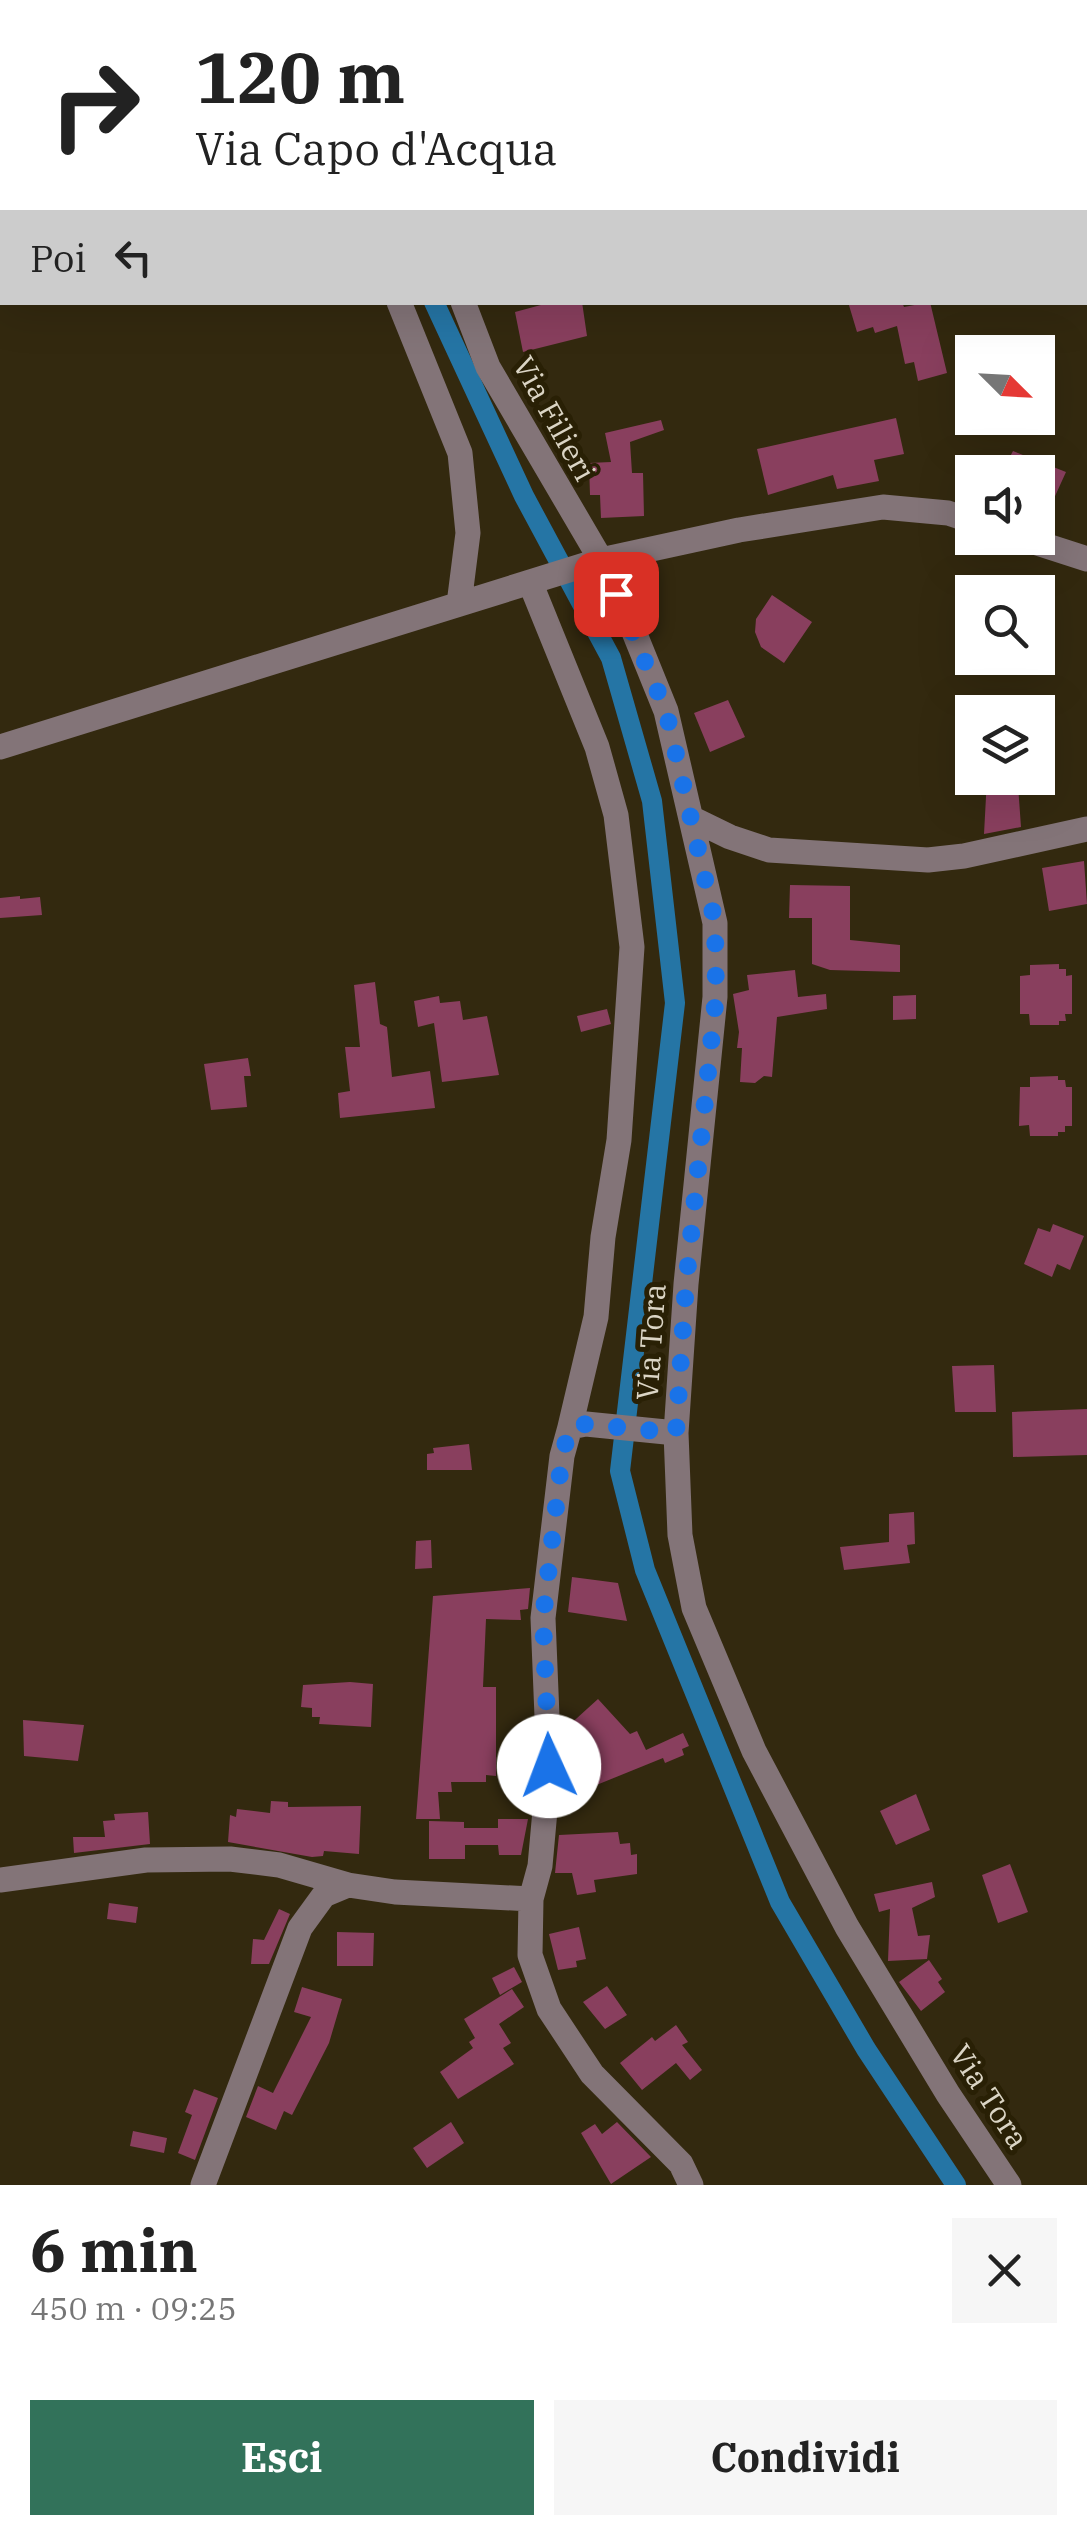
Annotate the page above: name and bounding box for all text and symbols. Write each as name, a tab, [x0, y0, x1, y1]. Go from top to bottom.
text: 120 m	[195, 31, 405, 122]
icon: right	[30, 40, 160, 170]
text: Via Capo d'Acqua	[195, 119, 557, 177]
icon: left	[106, 230, 161, 285]
text: Poi	[30, 233, 86, 282]
north arrow	[955, 335, 1055, 435]
map controls	[955, 335, 1055, 795]
street label: Via Filieri	[505, 349, 605, 487]
button: sound	[955, 455, 1055, 555]
pin	[574, 552, 659, 637]
icon: arrive	[589, 567, 644, 622]
button: search	[955, 575, 1055, 675]
button: layers	[955, 695, 1055, 795]
street label: Via Tora	[626, 1282, 674, 1402]
position arrow	[497, 1714, 601, 1818]
street label: Via Tora	[942, 2036, 1038, 2156]
text: 6 min	[30, 2210, 198, 2289]
button: close	[952, 2218, 1057, 2323]
text: 450 m · 09:25	[30, 2287, 237, 2329]
button: Esci	[30, 2400, 534, 2515]
button: Condividi	[554, 2400, 1057, 2515]

